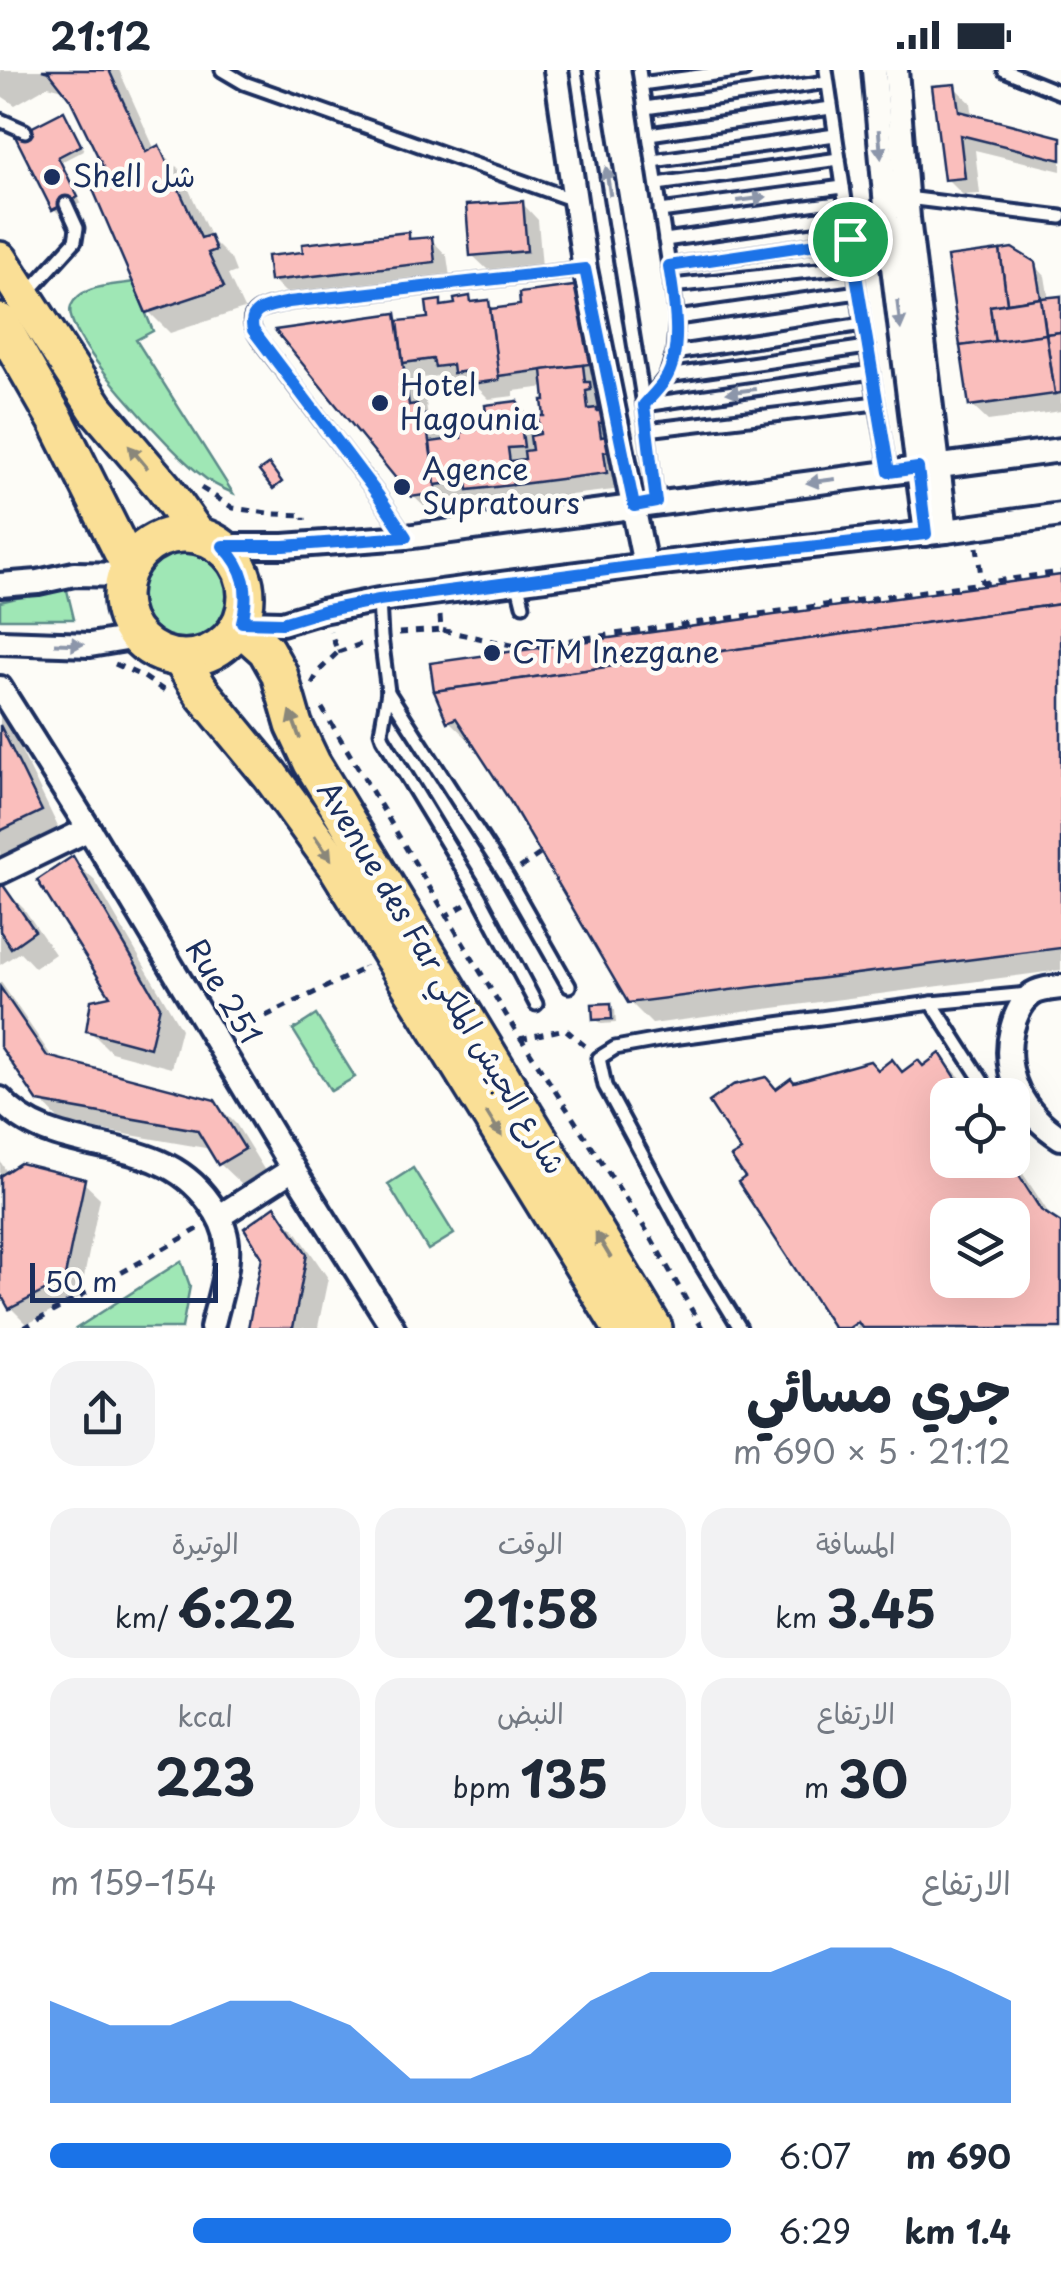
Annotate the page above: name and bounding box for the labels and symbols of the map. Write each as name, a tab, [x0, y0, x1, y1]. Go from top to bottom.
one-way arrow	[873, 128, 889, 160]
place label: Shell شل	[72, 152, 196, 197]
one-way arrow	[600, 165, 615, 196]
marker: Shell شل	[41, 166, 63, 188]
one-way arrow	[736, 190, 768, 206]
pin	[808, 197, 893, 282]
one-way arrow	[891, 299, 907, 331]
place label: Hotel Hagounia	[400, 361, 540, 440]
one-way arrow	[724, 384, 756, 400]
marker: Hotel Hagounia	[369, 392, 391, 414]
one-way arrow	[127, 445, 149, 470]
place label: Agence Supratours	[422, 445, 580, 524]
one-way arrow	[804, 473, 836, 489]
marker: Agence Supratours	[391, 476, 413, 498]
place label: CTM Inezgane	[512, 628, 720, 673]
one-way arrow	[54, 637, 86, 653]
marker: CTM Inezgane	[481, 642, 503, 664]
one-way arrow	[287, 709, 302, 739]
street label: Avenue des Far شارع الجيش الملكي	[302, 771, 579, 1185]
one-way arrow	[313, 834, 332, 861]
street label: Rue 251	[176, 929, 274, 1052]
one-way arrow	[485, 1110, 502, 1138]
one-way arrow	[595, 1231, 612, 1259]
scale bar	[30, 1258, 218, 1302]

